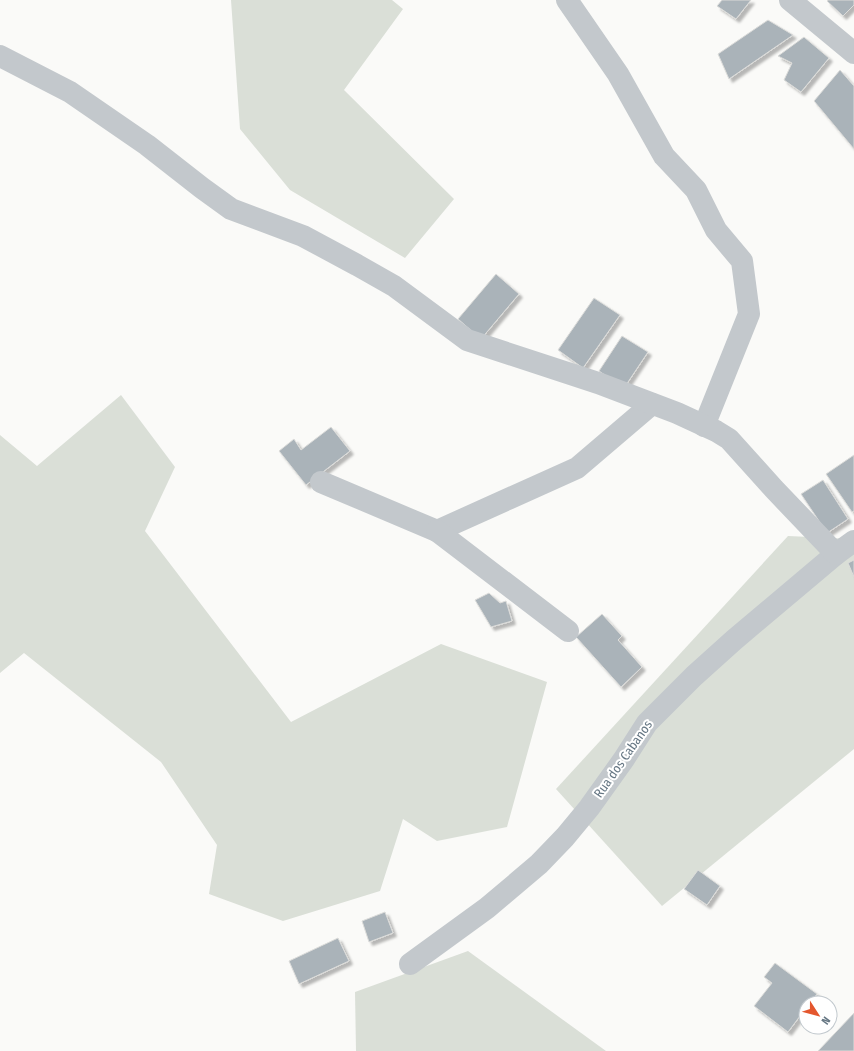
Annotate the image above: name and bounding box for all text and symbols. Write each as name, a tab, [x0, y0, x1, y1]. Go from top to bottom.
street label: Rua dos Cabanos	[591, 717, 655, 801]
north arrow	[798, 995, 838, 1035]
text: N	[818, 1014, 833, 1027]

